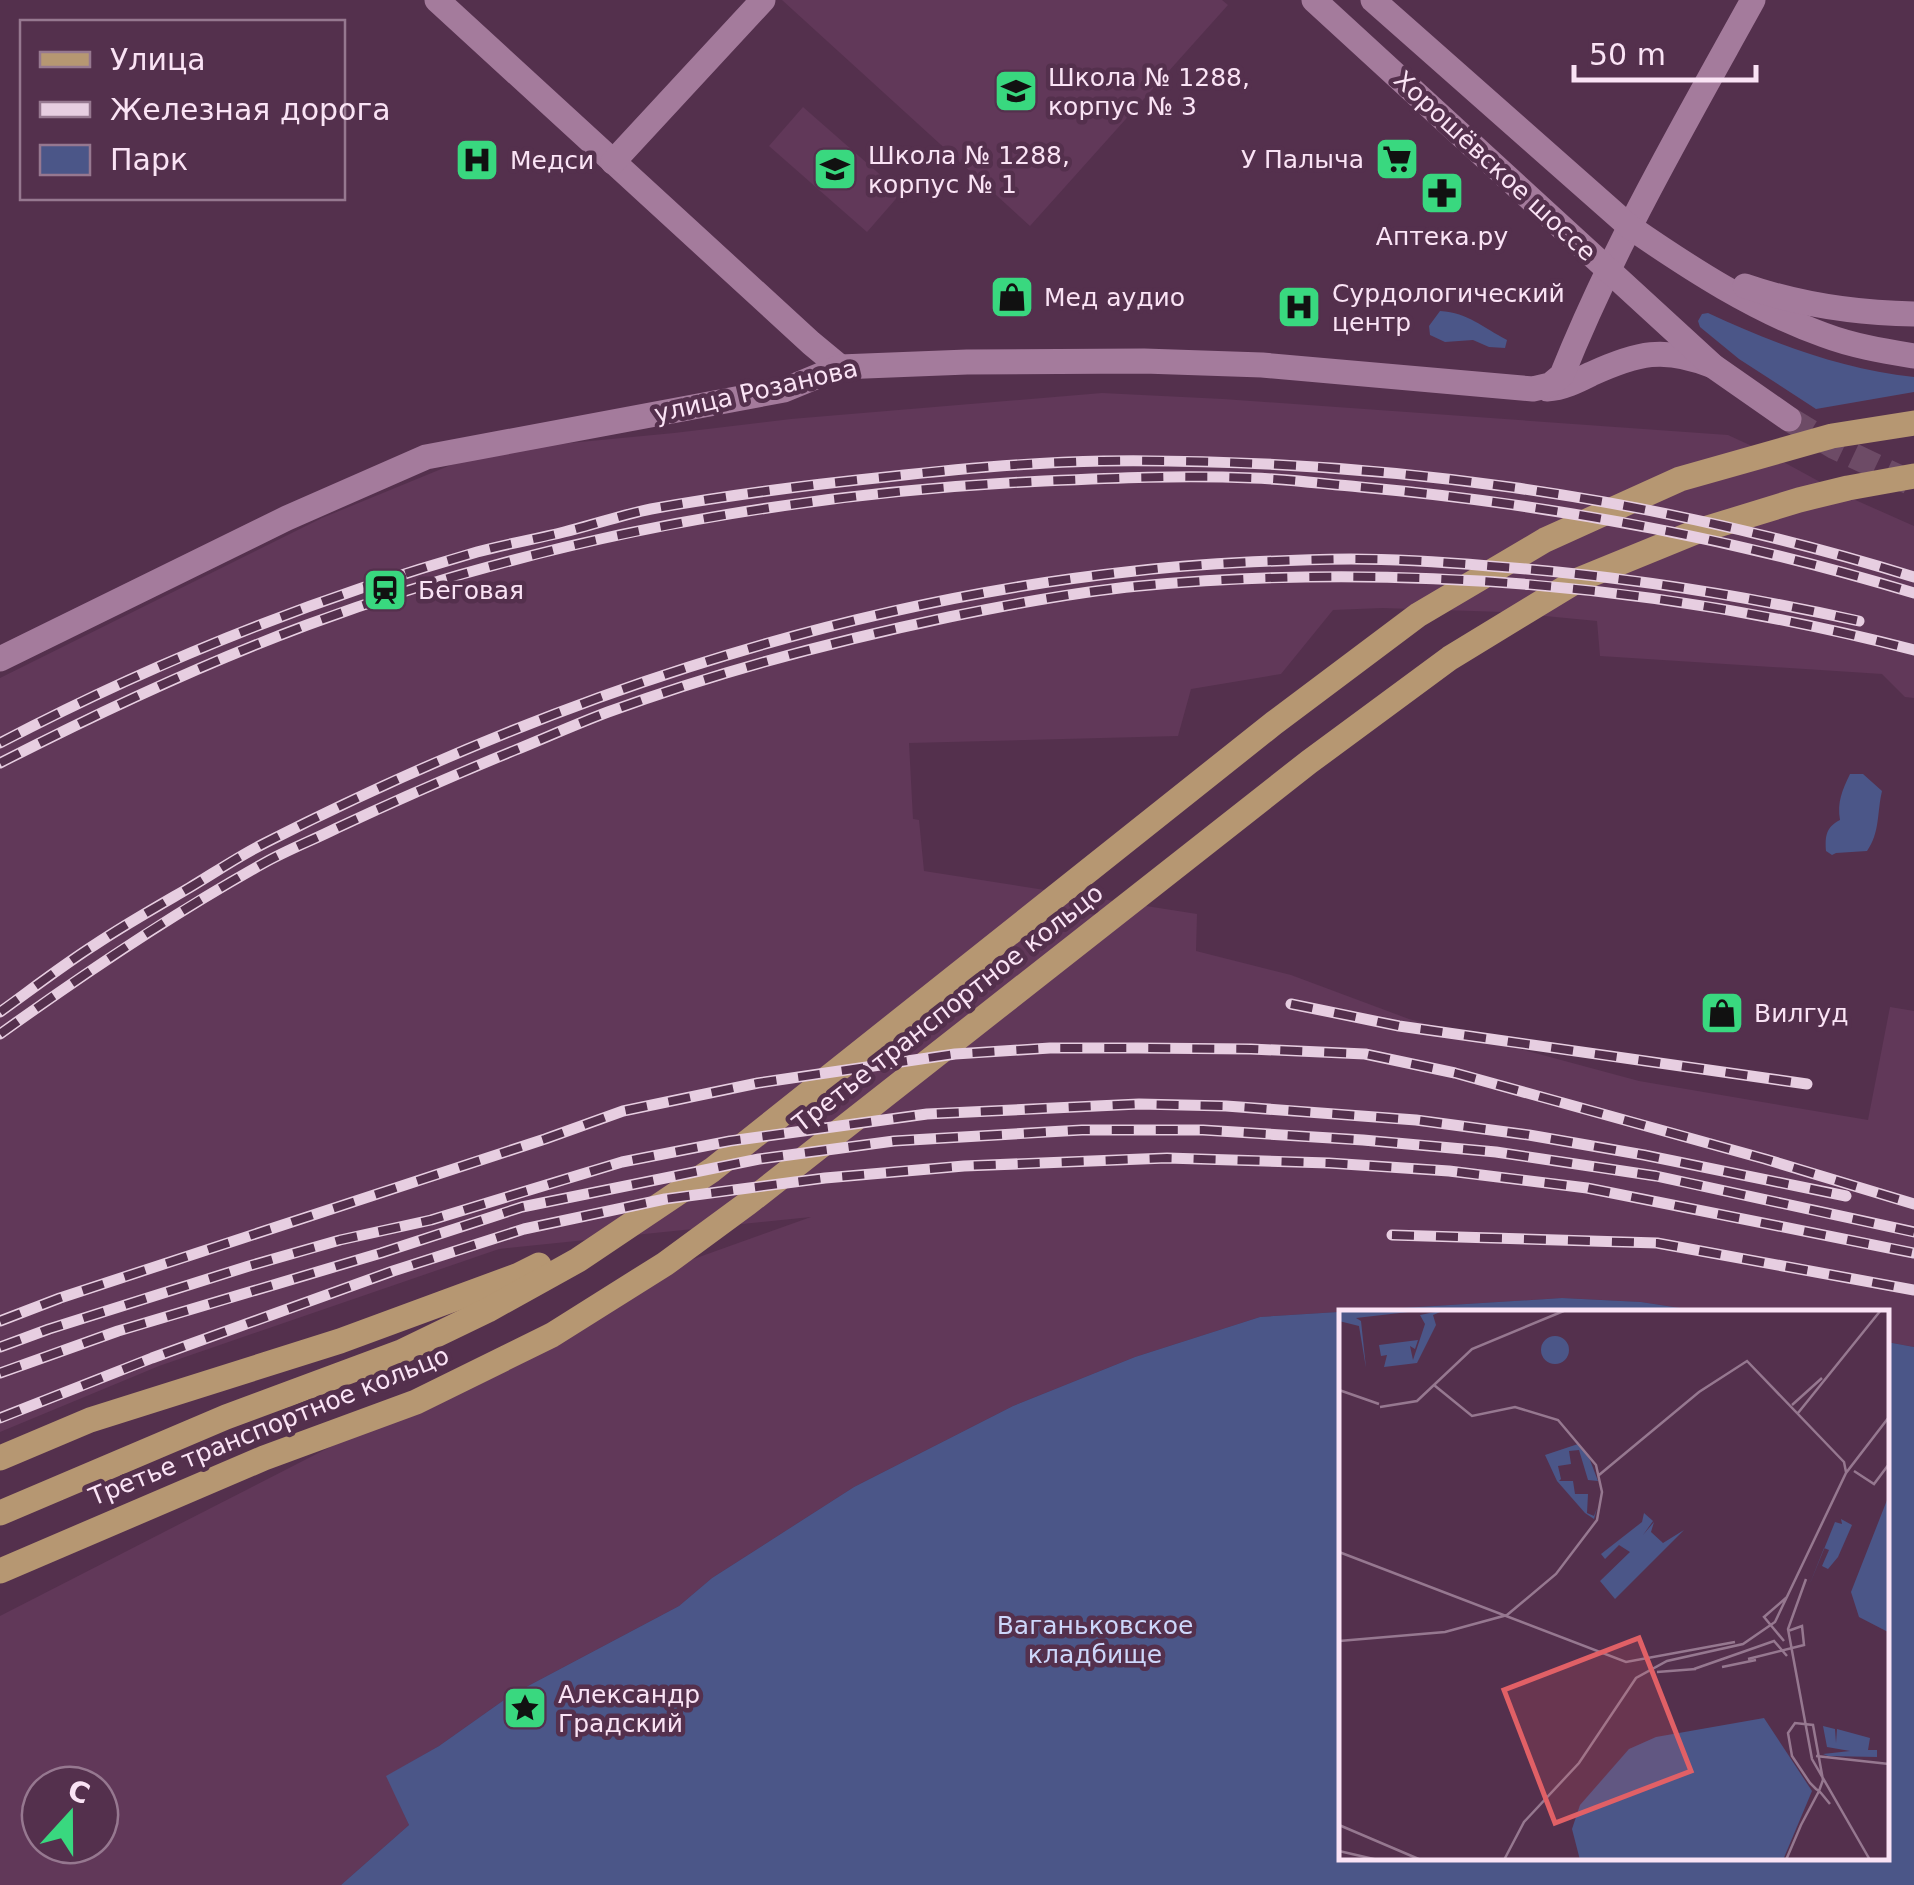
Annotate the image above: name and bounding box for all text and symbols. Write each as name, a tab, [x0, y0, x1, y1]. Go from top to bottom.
legend	[20, 20, 345, 200]
scale bar	[1574, 20, 1756, 82]
text: 50 m	[1589, 37, 1666, 72]
text: Улица	[110, 42, 206, 77]
place label: Школа № 1288, корпус № 3	[1048, 63, 1250, 121]
street label: Хорошёвское шоссе	[1388, 65, 1602, 267]
school or university icon: Школа № 1288, корпус № 3	[993, 68, 1039, 114]
text: Железная дорога	[110, 92, 391, 127]
supermarket icon: У Палыча	[1374, 136, 1420, 182]
hospital icon: Медси	[454, 137, 500, 183]
place label: Школа № 1288, корпус № 1	[868, 141, 1070, 199]
text: Парк	[110, 142, 188, 177]
place label: У Палыча	[1241, 145, 1364, 174]
place label: Медси	[510, 146, 594, 175]
school or university icon: Школа № 1288, корпус № 1	[812, 146, 858, 192]
pharmacy icon: Аптека.ру	[1419, 170, 1465, 216]
place label: Аптека.ру	[1376, 222, 1508, 251]
shop icon: Мед аудио	[989, 274, 1035, 320]
place label: Сурдологический центр	[1332, 279, 1565, 337]
place label: Мед аудио	[1044, 283, 1185, 312]
hospital icon: Сурдологический центр	[1276, 284, 1322, 330]
street label: улица Розанова	[651, 353, 861, 429]
station icon: Беговая	[362, 567, 408, 613]
place label: Беговая	[418, 576, 524, 605]
street label: Третье транспортное кольцо	[786, 878, 1109, 1139]
shop icon: Вилгуд	[1699, 990, 1745, 1036]
place label: Вилгуд	[1754, 999, 1849, 1028]
inset map	[1339, 1310, 1889, 1860]
street label: Третье транспортное кольцо	[84, 1340, 453, 1512]
park label: Ваганьковское кладбище	[997, 1611, 1193, 1669]
place label: Александр Градский	[558, 1680, 700, 1738]
place icon: Александр Градский	[502, 1685, 548, 1731]
north arrow	[20, 1765, 120, 1865]
text: С	[63, 1773, 94, 1811]

